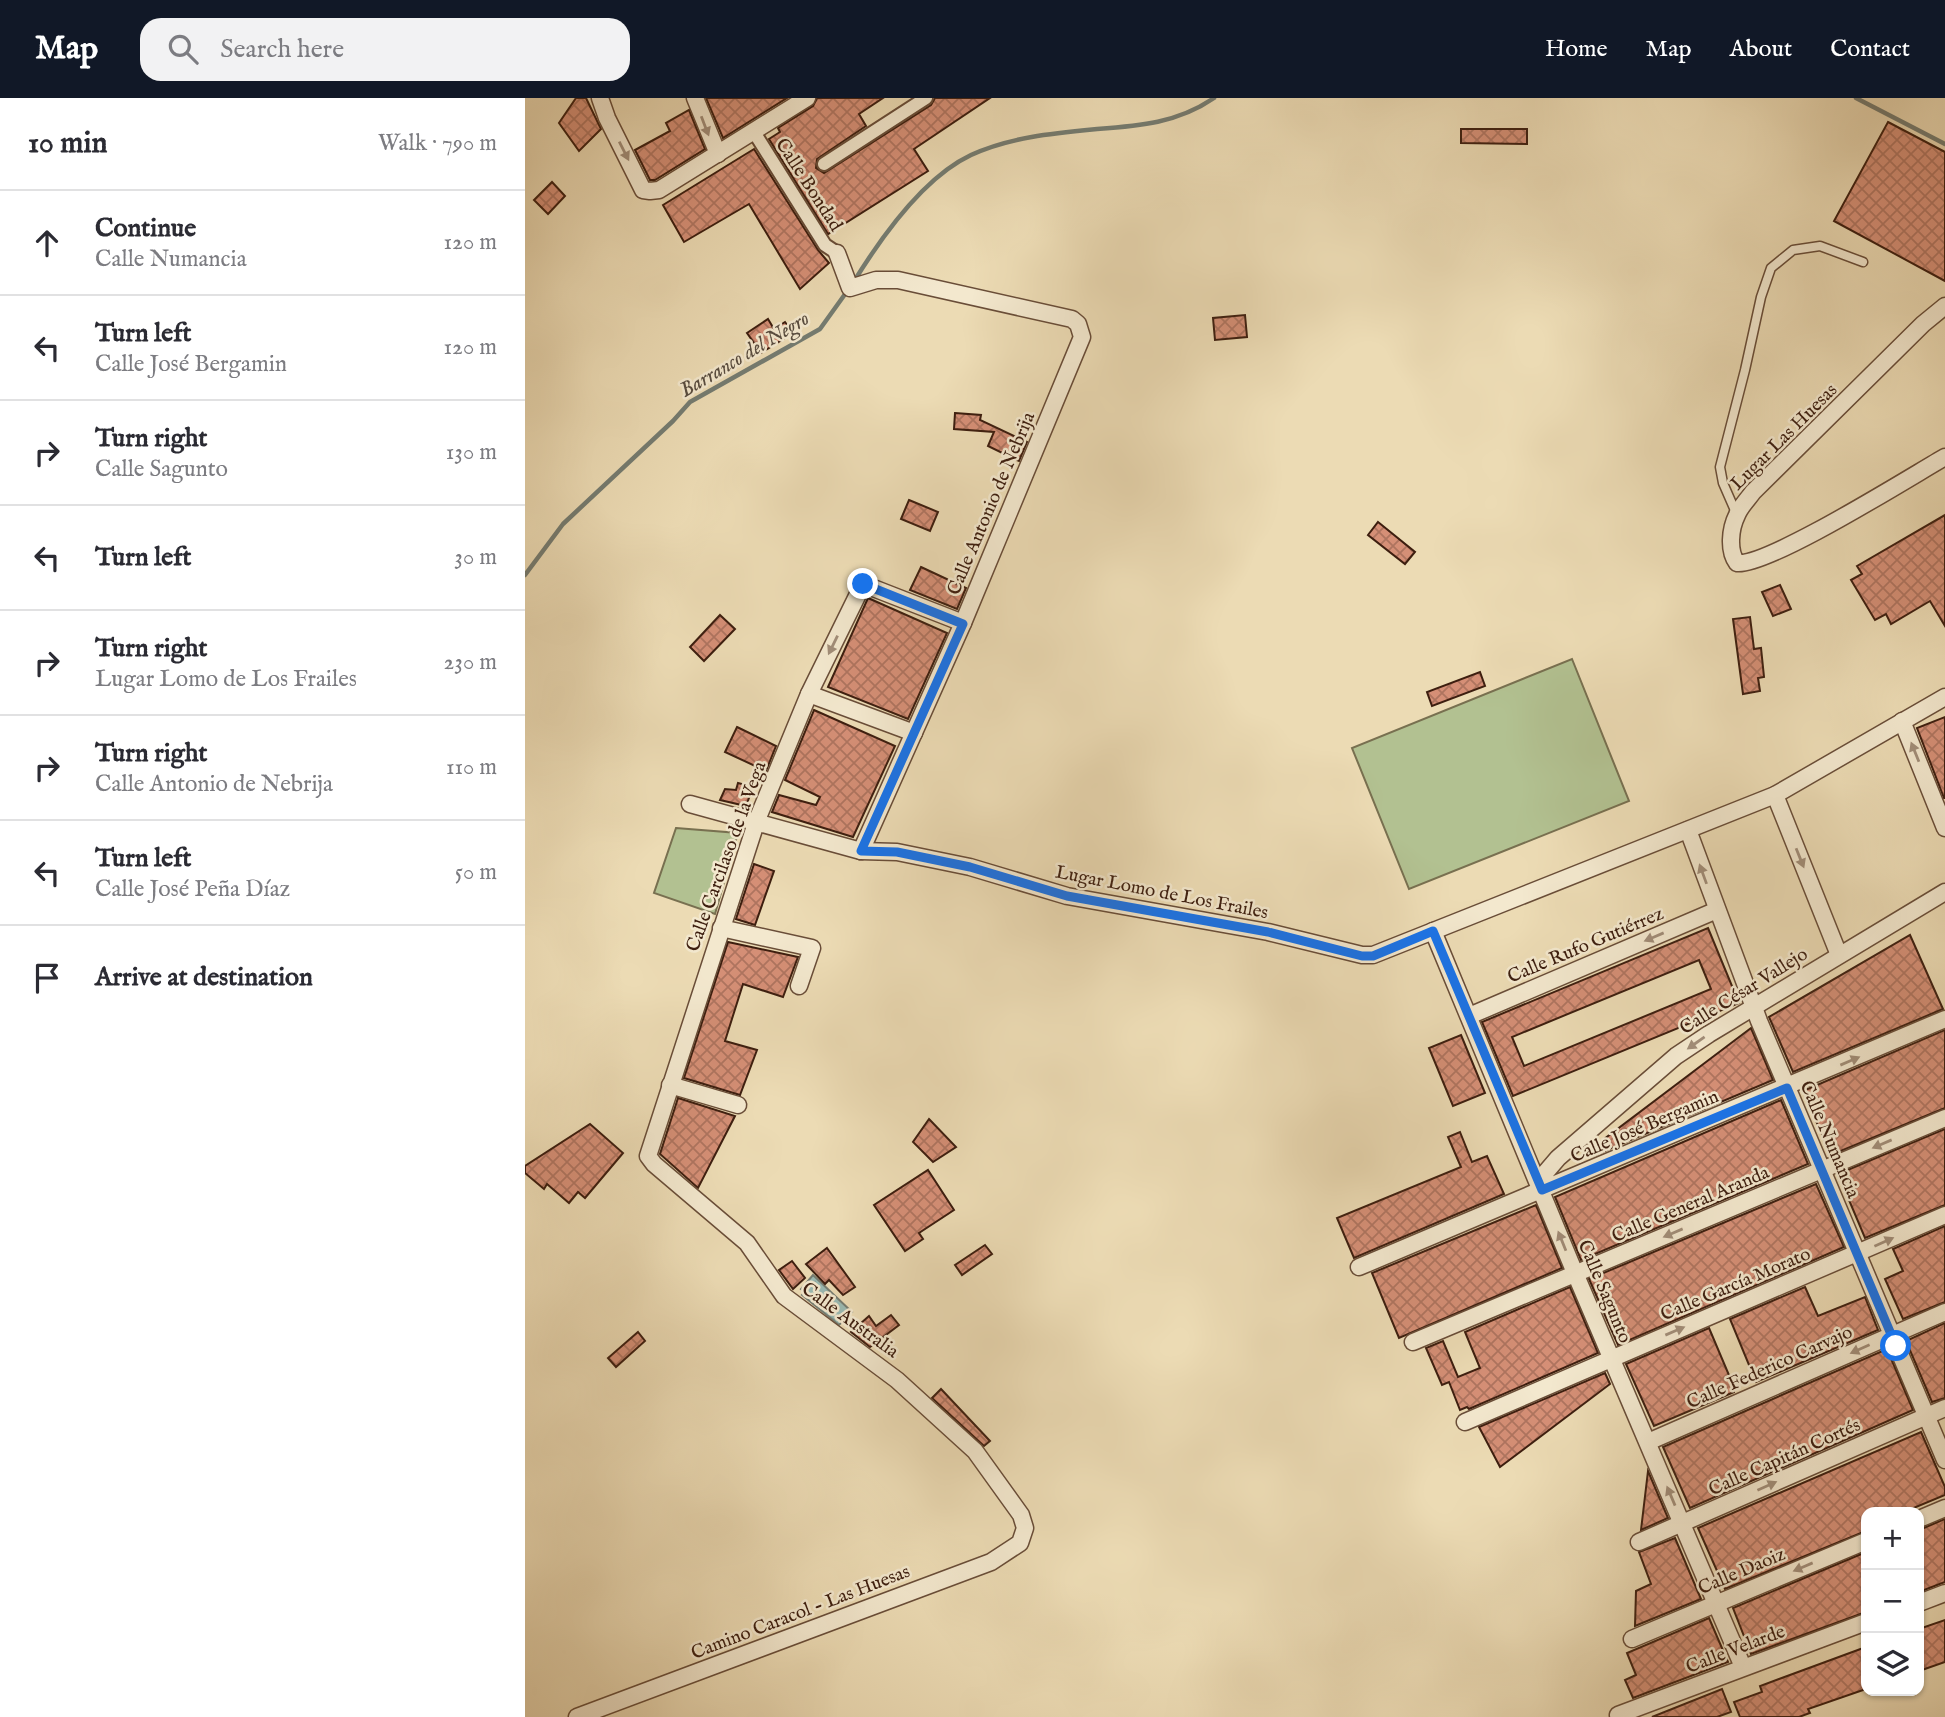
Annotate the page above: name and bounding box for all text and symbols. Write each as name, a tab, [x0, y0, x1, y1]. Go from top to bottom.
search box	[140, 18, 630, 81]
text: Map	[35, 28, 98, 70]
icon: search	[164, 30, 202, 68]
text: Search here	[220, 33, 344, 66]
text: Home	[1545, 34, 1608, 65]
text: Map	[1646, 34, 1692, 65]
text: About	[1730, 34, 1792, 65]
text: Contact	[1830, 34, 1910, 65]
one-way arrow	[700, 116, 711, 137]
text: 10 min	[28, 125, 108, 163]
text: Walk · 790 m	[378, 129, 497, 158]
street label: Calle Bondad	[769, 134, 848, 237]
one-way arrow	[619, 141, 630, 161]
text: Continue	[95, 212, 196, 245]
icon: ahead	[28, 224, 66, 262]
text: 120 m	[444, 228, 497, 257]
text: Calle Numancia	[95, 245, 247, 274]
water label: Barranco del Negro	[675, 306, 815, 405]
text: Turn left	[95, 317, 192, 350]
icon: left	[28, 329, 66, 367]
text: 120 m	[444, 333, 497, 362]
text: Calle José Bergamin	[95, 350, 287, 379]
street label: Lugar Las Huesas	[1726, 379, 1843, 496]
street label: Calle Antonio de Nebrija	[942, 408, 1042, 599]
text: Turn right	[95, 422, 208, 455]
icon: right	[28, 434, 66, 472]
text: 130 m	[446, 438, 497, 467]
text: Calle Sagunto	[95, 455, 228, 484]
icon: left	[28, 539, 66, 577]
text: Turn left	[95, 541, 192, 574]
text: 30 m	[454, 543, 497, 572]
route end	[847, 568, 878, 599]
text: Turn right	[95, 632, 208, 665]
one-way arrow	[828, 635, 839, 655]
icon: right	[28, 644, 66, 682]
text: 230 m	[444, 648, 497, 677]
text: Lugar Lomo de Los Frailes	[95, 665, 357, 694]
text: Turn right	[95, 737, 208, 770]
one-way arrow	[1909, 741, 1920, 762]
icon: right	[28, 749, 66, 787]
text: 110 m	[446, 753, 497, 782]
street label: Calle Carcilaso de la Vega	[681, 758, 773, 955]
text: Calle Antonio de Nebrija	[95, 770, 333, 799]
text: Turn left	[95, 842, 192, 875]
one-way arrow	[1795, 848, 1806, 869]
icon: left	[28, 854, 66, 892]
text: 50 m	[455, 858, 497, 887]
street label: Lugar Lomo de Los Frailes	[1053, 861, 1270, 925]
one-way arrow	[1698, 863, 1709, 884]
text: Calle José Peña Díaz	[95, 875, 290, 904]
street label: Calle Rufo Gutiérrez	[1504, 902, 1668, 990]
one-way arrow	[1644, 931, 1664, 943]
street label: Calle César Vallejo	[1676, 943, 1813, 1041]
icon: arrive	[28, 959, 66, 997]
text: Arrive at destination	[95, 961, 313, 994]
one-way arrow	[1687, 1036, 1705, 1050]
one-way arrow	[1839, 1055, 1860, 1066]
street label: Calle Numancia	[1794, 1077, 1865, 1203]
street label: Calle José Bergamin	[1567, 1085, 1723, 1169]
one-way arrow	[1871, 1139, 1892, 1150]
street label: Calle General Aranda	[1608, 1161, 1774, 1249]
one-way arrow	[1662, 1227, 1683, 1238]
one-way arrow	[1557, 1231, 1568, 1252]
one-way arrow	[1874, 1236, 1894, 1248]
street label: Calle Sagunto	[1572, 1237, 1637, 1347]
street label: Calle García Morato	[1657, 1242, 1814, 1327]
street label: Calle Australia	[796, 1277, 904, 1364]
street label: Calle Federico Carvajo	[1683, 1320, 1857, 1415]
one-way arrow	[1664, 1325, 1685, 1336]
route start	[1880, 1330, 1911, 1361]
one-way arrow	[1850, 1343, 1870, 1355]
street label: Calle Capitán Cortés	[1705, 1414, 1864, 1502]
one-way arrow	[1757, 1480, 1778, 1491]
one-way arrow	[1665, 1485, 1676, 1506]
map controls	[1861, 1507, 1924, 1696]
button: +	[1861, 1507, 1924, 1570]
street label: Calle Daoiz	[1695, 1543, 1789, 1601]
street label: Camino Caracol - Las Huesas	[688, 1560, 914, 1666]
one-way arrow	[1793, 1562, 1814, 1573]
button: −	[1861, 1570, 1924, 1633]
street label: Calle Velarde	[1683, 1620, 1789, 1680]
button: layers	[1861, 1633, 1924, 1696]

